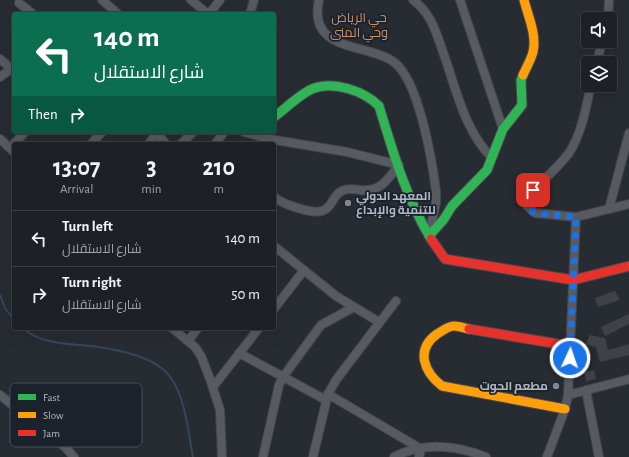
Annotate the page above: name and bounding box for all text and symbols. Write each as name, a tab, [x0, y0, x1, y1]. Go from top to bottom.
district label: حي الرياض وحي المنى	[330, 12, 388, 43]
map controls	[581, 12, 617, 92]
button: sound	[581, 12, 617, 48]
text: 140 m	[94, 24, 160, 52]
icon: left	[28, 28, 80, 80]
button: layers	[581, 56, 617, 92]
text: شارع الاستقلال	[94, 64, 204, 82]
icon: right	[66, 104, 88, 126]
text: Then	[28, 107, 58, 122]
text: 13:07	[53, 156, 100, 180]
text: 3	[146, 156, 157, 180]
text: 210	[203, 156, 235, 180]
pin	[516, 173, 550, 207]
icon: arrive	[522, 179, 544, 201]
text: Arrival	[60, 183, 93, 196]
text: min	[141, 183, 162, 196]
text: m	[214, 183, 224, 196]
place label: المعهد الدولي للتنمية والإبداع	[356, 190, 436, 219]
marker: المعهد الدولي للتنمية والإبداع	[343, 198, 353, 208]
text: Turn left	[62, 219, 113, 234]
icon: left	[28, 228, 50, 250]
text: 140 m	[225, 231, 260, 246]
text: شارع الاستقلال	[62, 243, 141, 256]
text: Turn right	[62, 275, 121, 290]
icon: right	[28, 284, 50, 306]
text: 50 m	[231, 287, 260, 302]
text: شارع الاستقلال	[62, 299, 141, 312]
position arrow	[549, 337, 591, 379]
place label: مطعم الحوت	[480, 380, 548, 394]
marker: مطعم الحوت	[551, 381, 561, 391]
legend	[10, 383, 142, 447]
text: Fast	[43, 392, 61, 403]
text: Slow	[43, 410, 64, 421]
text: Jam	[43, 428, 60, 439]

